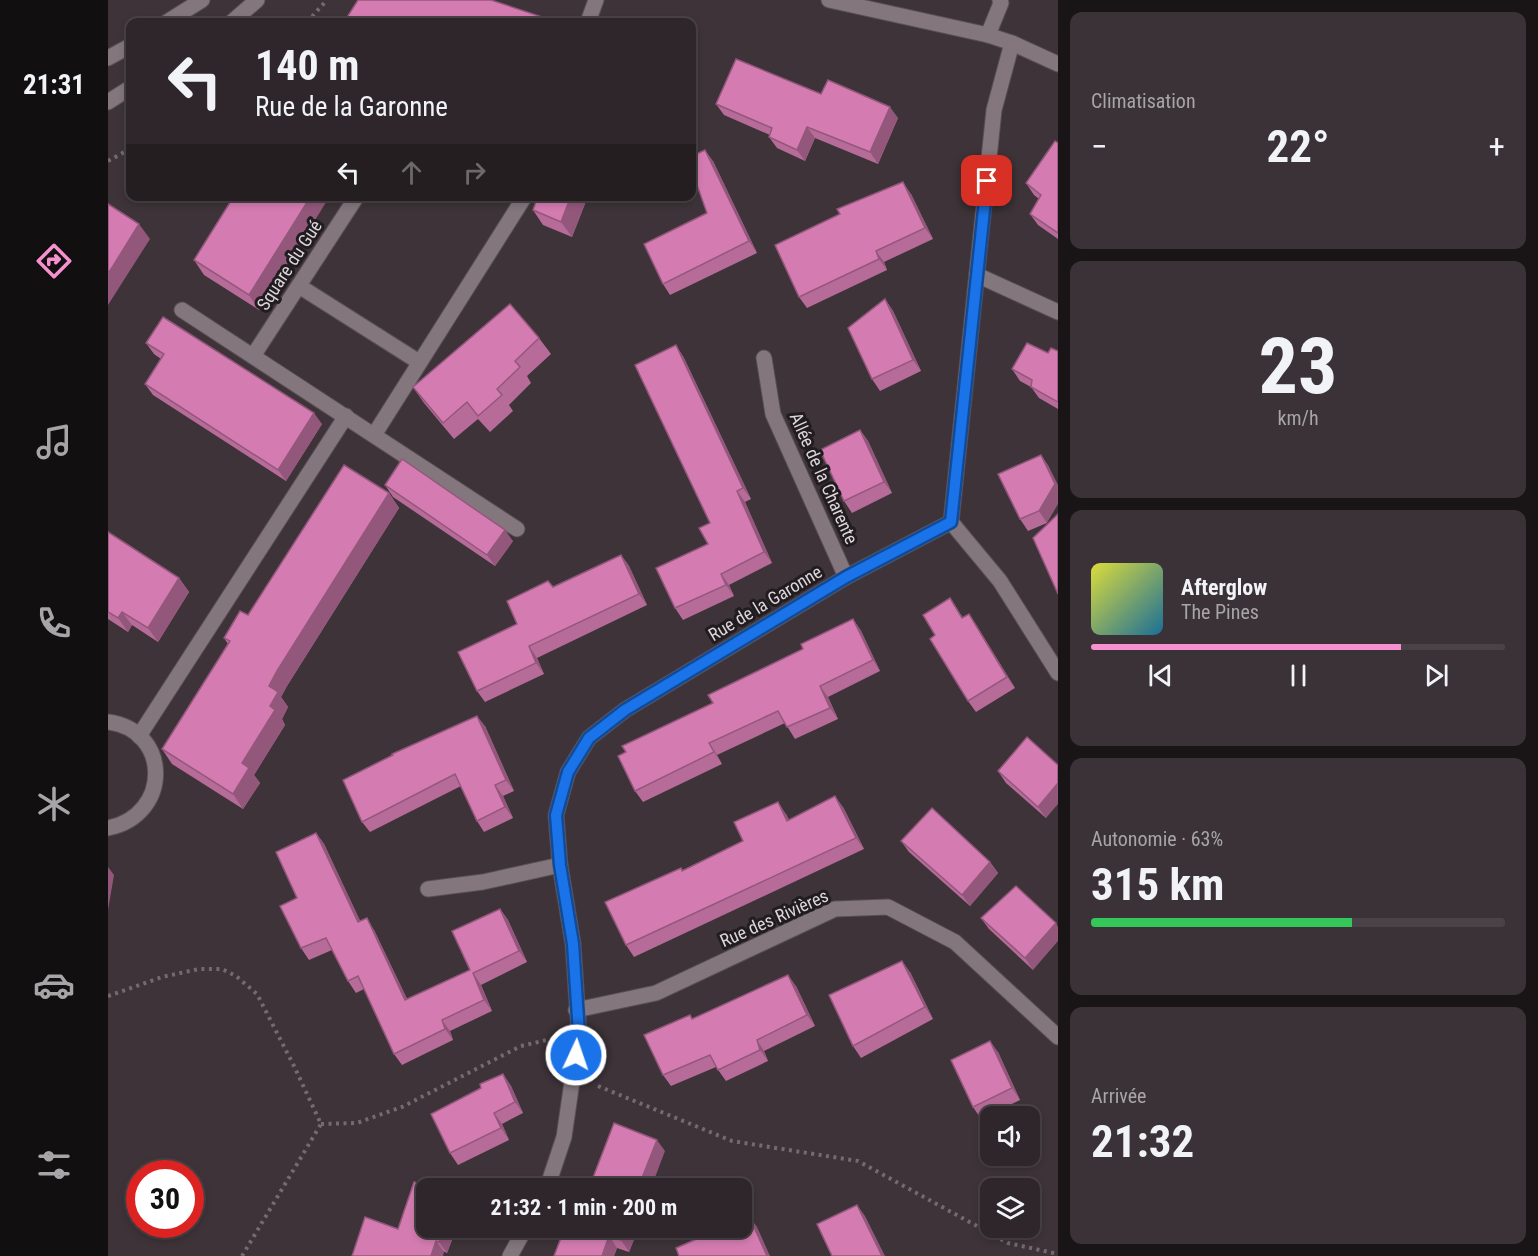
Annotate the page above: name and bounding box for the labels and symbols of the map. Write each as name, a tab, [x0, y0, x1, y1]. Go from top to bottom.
pin	[961, 155, 1012, 206]
street label: Square du Gué	[252, 216, 326, 314]
street label: Allée de la Charente	[786, 409, 862, 547]
street label: Rue de la Garonne	[704, 561, 826, 645]
street label: Rue des Rivières	[717, 885, 831, 951]
position arrow	[544, 1023, 608, 1087]
speed limit sign: 30	[126, 1160, 204, 1238]

